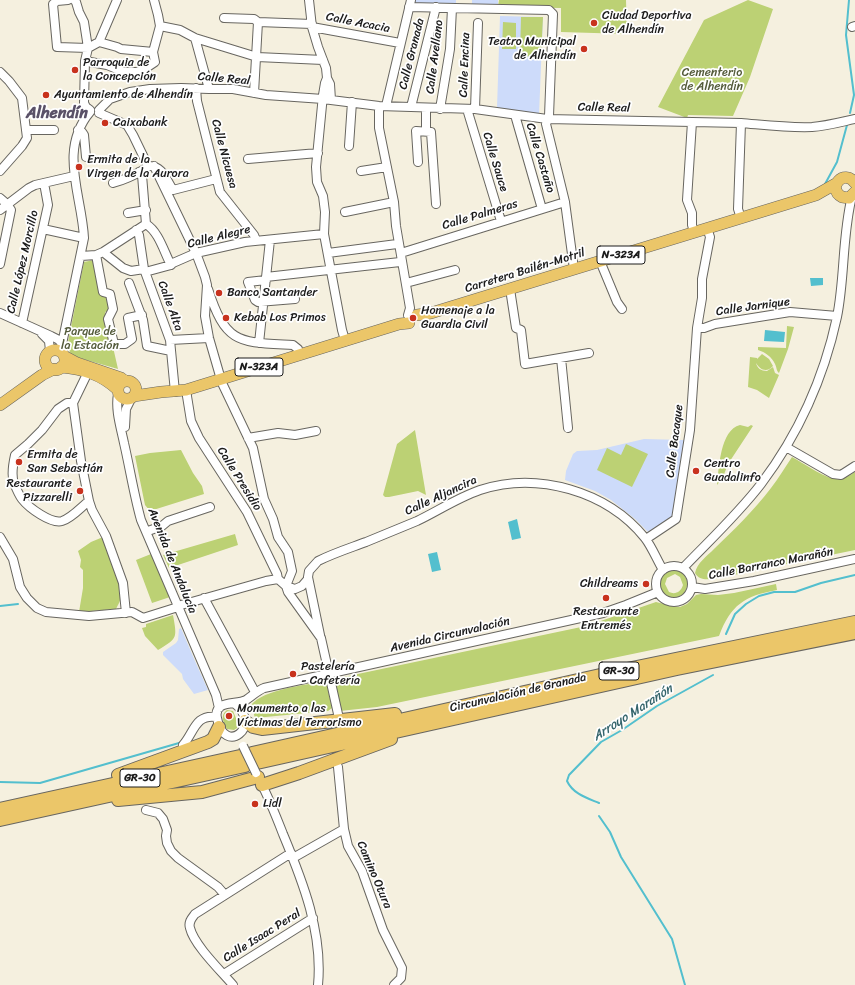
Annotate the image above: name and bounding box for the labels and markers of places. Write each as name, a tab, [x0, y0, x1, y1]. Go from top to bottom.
place label: Ciudad Deportiva de Alhendín	[602, 9, 691, 37]
marker: Ciudad Deportiva de Alhendín	[589, 18, 599, 28]
place label: Teatro Municipal de Alhendín	[488, 35, 576, 63]
marker: Teatro Municipal de Alhendín	[579, 44, 589, 54]
place label: Parroquia de la Concepción	[83, 56, 156, 84]
marker: Parroquia de la Concepción	[70, 65, 80, 75]
place label: Ayuntamiento de Alhendín	[54, 88, 193, 102]
marker: Ayuntamiento de Alhendín	[41, 90, 51, 100]
place label: Caixabank	[113, 116, 167, 130]
marker: Caixabank	[100, 118, 110, 128]
place label: Ermita de la Virgen de la Aurora	[87, 153, 189, 181]
marker: Ermita de la Virgen de la Aurora	[74, 162, 84, 172]
place label: Banco Santander	[227, 286, 317, 300]
marker: Banco Santander	[214, 288, 224, 298]
place label: Homenaje a la Guardia Civil	[421, 304, 495, 332]
place label: Kebab Los Primos	[234, 311, 326, 325]
marker: Kebab Los Primos	[221, 313, 231, 323]
marker: Homenaje a la Guardia Civil	[408, 313, 418, 323]
place label: Ermita de San Sebastián	[27, 448, 103, 476]
marker: Ermita de San Sebastián	[14, 457, 24, 467]
place label: Centro Guadalinfo	[704, 457, 761, 485]
marker: Centro Guadalinfo	[691, 466, 701, 476]
place label: Restaurante Pizzarelli	[7, 477, 72, 505]
marker: Restaurante Pizzarelli	[75, 486, 85, 496]
place label: Childreams	[580, 577, 638, 591]
marker: Childreams	[641, 579, 651, 589]
marker: Restaurante Entremés	[601, 593, 611, 603]
place label: Restaurante Entremés	[573, 605, 639, 633]
place label: Pastelería - Cafetería	[301, 660, 360, 688]
marker: Pastelería - Cafetería	[288, 669, 298, 679]
place label: Monumento a las Víctimas del Terrorismo	[237, 702, 362, 730]
marker: Monumento a las Víctimas del Terrorismo	[224, 711, 234, 721]
place label: Lidl	[263, 797, 282, 811]
marker: Lidl	[250, 799, 260, 809]

